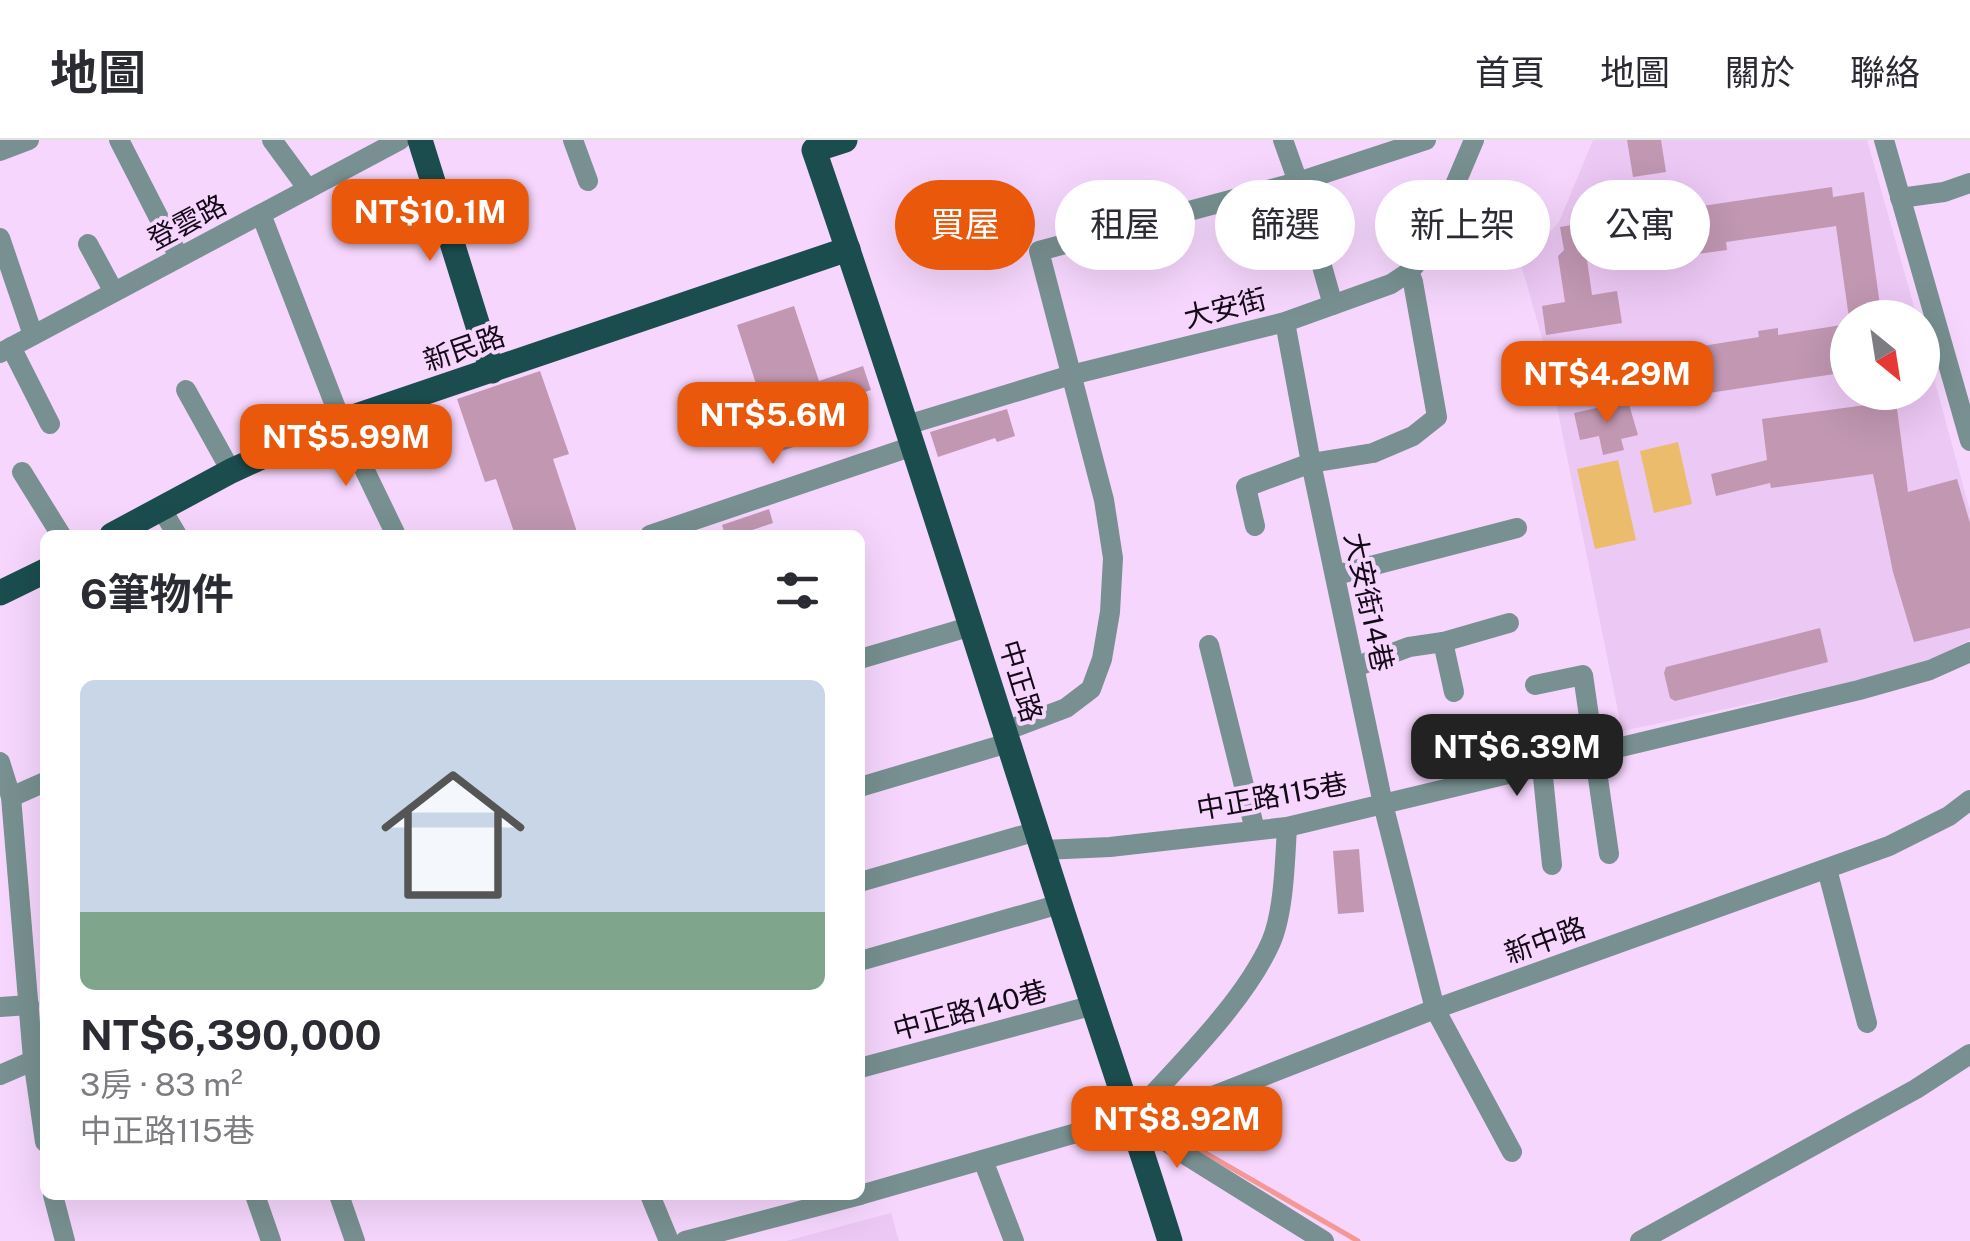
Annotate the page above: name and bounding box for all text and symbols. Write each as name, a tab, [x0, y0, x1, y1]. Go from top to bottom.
text: 地圖	[50, 44, 146, 101]
text: 首頁	[1475, 52, 1545, 93]
text: 地圖	[1600, 52, 1670, 93]
text: 關於	[1725, 52, 1795, 93]
text: 聯絡	[1850, 52, 1920, 93]
pin: NT$10.1M	[327, 179, 533, 264]
chip: 買屋	[895, 180, 1035, 270]
chip: 租屋	[1055, 180, 1195, 270]
chip: 篩選	[1215, 180, 1355, 270]
chip: 新上架	[1375, 180, 1550, 270]
chip: 公寓	[1570, 180, 1710, 270]
street label: 登雲路	[142, 187, 232, 256]
text: NT$10.1M	[354, 193, 506, 230]
street label: 大安街	[1180, 281, 1270, 334]
north arrow	[1830, 300, 1940, 410]
map controls	[1830, 300, 1940, 410]
street label: 新民路	[419, 318, 509, 377]
pin: NT$4.29M	[1504, 341, 1710, 426]
text: NT$4.29M	[1523, 355, 1691, 392]
pin: NT$5.6M	[681, 382, 865, 467]
text: NT$5.6M	[699, 396, 847, 433]
pin: NT$5.99M	[243, 404, 449, 489]
text: NT$5.99M	[262, 418, 430, 455]
street label: 大安街14巷	[1339, 530, 1400, 674]
icon: filters	[770, 563, 825, 618]
text: 6筆物件	[80, 569, 234, 618]
street label: 中正路	[993, 636, 1050, 726]
pin: NT$6.39M	[1414, 714, 1620, 799]
text: NT$6.39M	[1433, 728, 1601, 765]
icon: home	[363, 745, 543, 925]
street label: 中正路115巷	[1194, 766, 1350, 825]
street label: 新中路	[1500, 910, 1590, 969]
street label: 中正路140巷	[889, 973, 1051, 1046]
text: NT$6,390,000	[80, 1010, 382, 1059]
text: 3房 · 83 m²	[80, 1066, 243, 1103]
pin: NT$8.92M	[1074, 1086, 1280, 1171]
text: NT$8.92M	[1093, 1100, 1261, 1137]
text: 中正路115巷	[80, 1112, 255, 1149]

